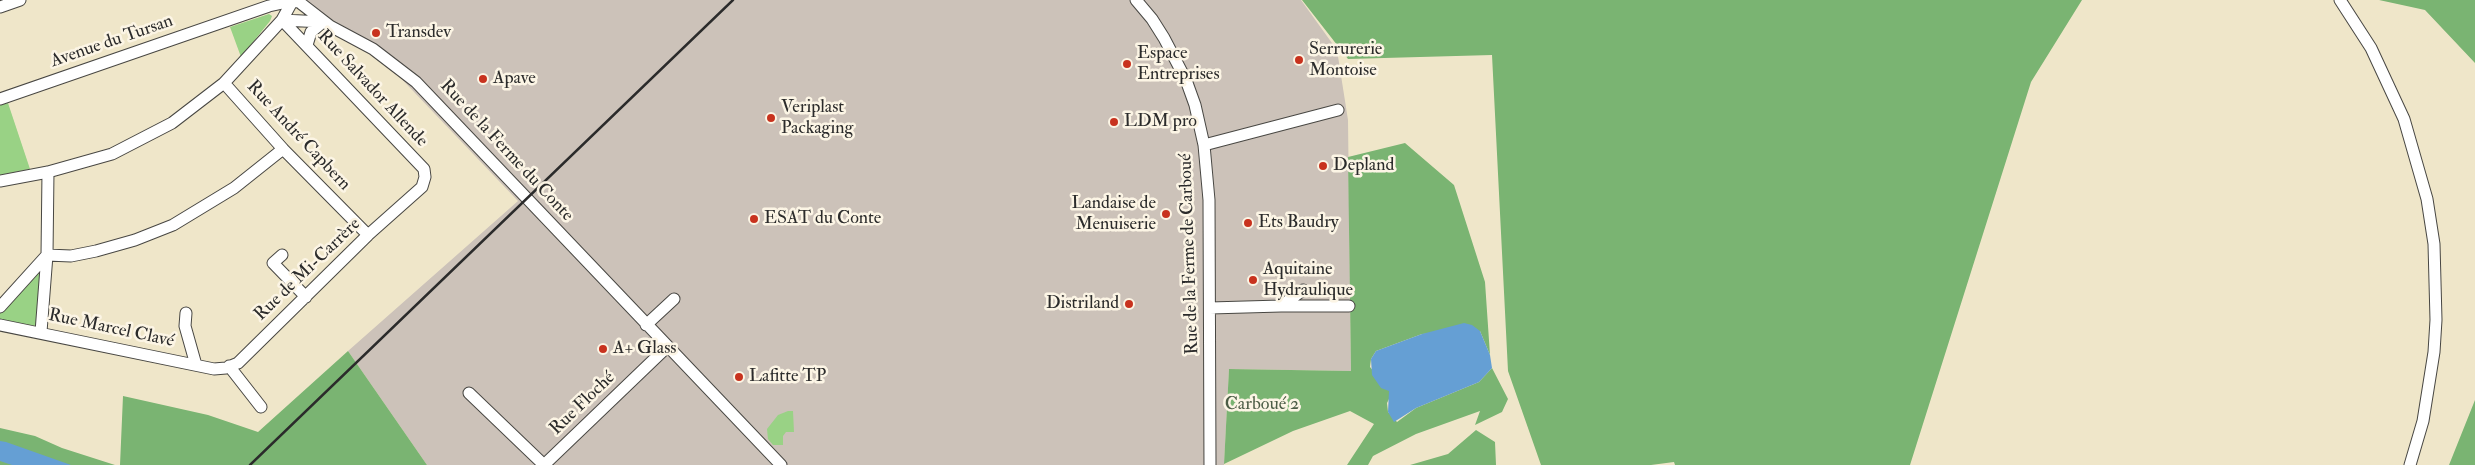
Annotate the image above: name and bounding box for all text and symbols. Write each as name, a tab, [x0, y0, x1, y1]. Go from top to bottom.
street label: Avenue du Tursan	[48, 11, 176, 73]
place label: Transdev	[386, 22, 451, 44]
street label: Rue Salvador Allende	[312, 26, 432, 152]
marker: Transdev	[370, 27, 382, 39]
place label: Serrurerie Montoise	[1309, 39, 1382, 82]
place label: Espace Entreprises	[1137, 43, 1220, 86]
marker: Serrurerie Montoise	[1293, 54, 1305, 66]
marker: Espace Entreprises	[1121, 58, 1133, 70]
place label: Apave	[493, 68, 536, 90]
marker: Apave	[477, 73, 489, 85]
street label: Rue André Capbern	[241, 76, 355, 196]
street label: Rue de la Ferme du Conte	[435, 76, 577, 226]
place label: Veriplast Packaging	[781, 97, 853, 140]
place label: LDM pro	[1124, 111, 1197, 133]
marker: Veriplast Packaging	[765, 112, 777, 124]
marker: LDM pro	[1108, 116, 1120, 128]
street label: Rue de la Ferme de Carboué	[1176, 153, 1204, 355]
place label: Depland	[1333, 155, 1394, 177]
marker: Depland	[1317, 160, 1329, 172]
place label: Landaise de Menuiserie	[1071, 193, 1156, 235]
place label: ESAT du Conte	[764, 208, 881, 230]
marker: Landaise de Menuiserie	[1160, 208, 1172, 220]
place label: Ets Baudry	[1258, 212, 1339, 234]
marker: ESAT du Conte	[748, 213, 760, 225]
street label: Rue de Mi-Carrère	[251, 214, 365, 326]
marker: Ets Baudry	[1242, 217, 1254, 229]
place label: Aquitaine Hydraulique	[1263, 259, 1353, 302]
marker: Aquitaine Hydraulique	[1247, 274, 1259, 286]
place label: Distriland	[1046, 293, 1119, 315]
marker: Distriland	[1123, 298, 1135, 310]
street label: Rue Marcel Clavé	[46, 305, 176, 353]
place label: A+ Glass	[613, 338, 676, 360]
marker: A+ Glass	[597, 343, 609, 355]
place label: Lafitte TP	[749, 366, 826, 388]
street label: Rue Floché	[546, 368, 620, 440]
marker: Lafitte TP	[733, 371, 745, 383]
park label: Carboué 2	[1225, 394, 1299, 416]

